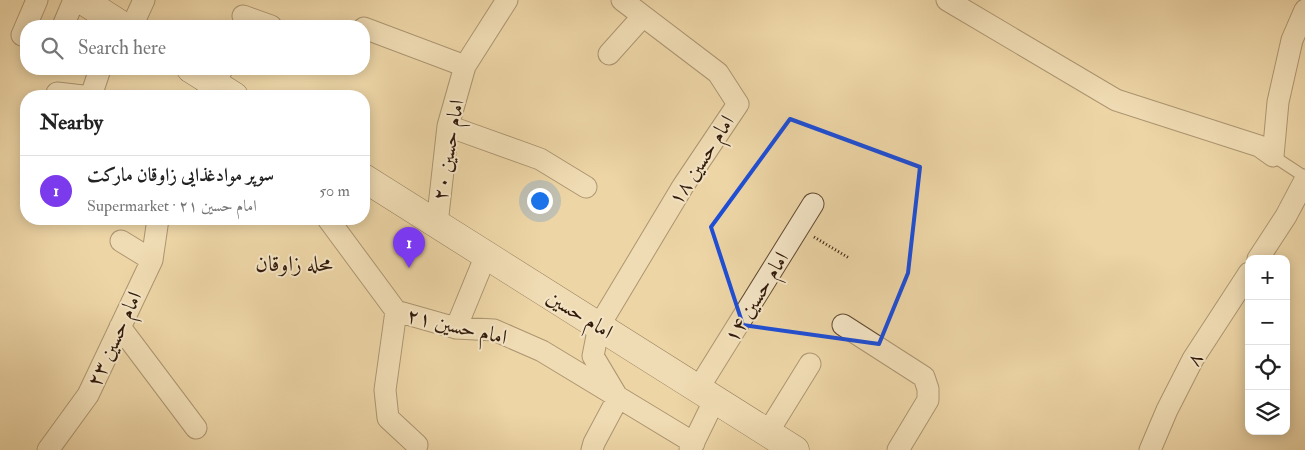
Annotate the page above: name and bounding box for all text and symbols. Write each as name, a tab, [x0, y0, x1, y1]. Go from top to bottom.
search box	[20, 20, 370, 75]
icon: search	[38, 34, 66, 62]
text: Search here	[78, 36, 166, 60]
street label: امام حسین ۲۰	[426, 97, 475, 203]
text: Nearby	[40, 109, 103, 136]
street label: امام حسین ۱۸	[662, 110, 744, 213]
text: سوپر موادغذایی زاوقان مارکت	[87, 163, 274, 187]
text: 1	[53, 181, 59, 201]
text: 50 m	[319, 181, 350, 201]
your location	[527, 188, 553, 214]
text: Supermarket · امام حسین ۲۱	[87, 196, 257, 216]
pin: 1	[393, 227, 425, 268]
street label: امام حسین ۱۴	[718, 247, 798, 350]
district label: محله زاوقان	[255, 250, 333, 278]
map controls	[1245, 255, 1290, 435]
button: +	[1245, 255, 1290, 300]
street label: امام حسین	[539, 284, 618, 349]
street label: امام حسین ۲۳	[81, 287, 152, 393]
button: −	[1245, 300, 1290, 345]
street label: امام حسین ۲۱	[403, 302, 510, 355]
button: locate	[1245, 345, 1290, 390]
street label: ۸	[1180, 347, 1209, 371]
button: layers	[1245, 390, 1290, 435]

